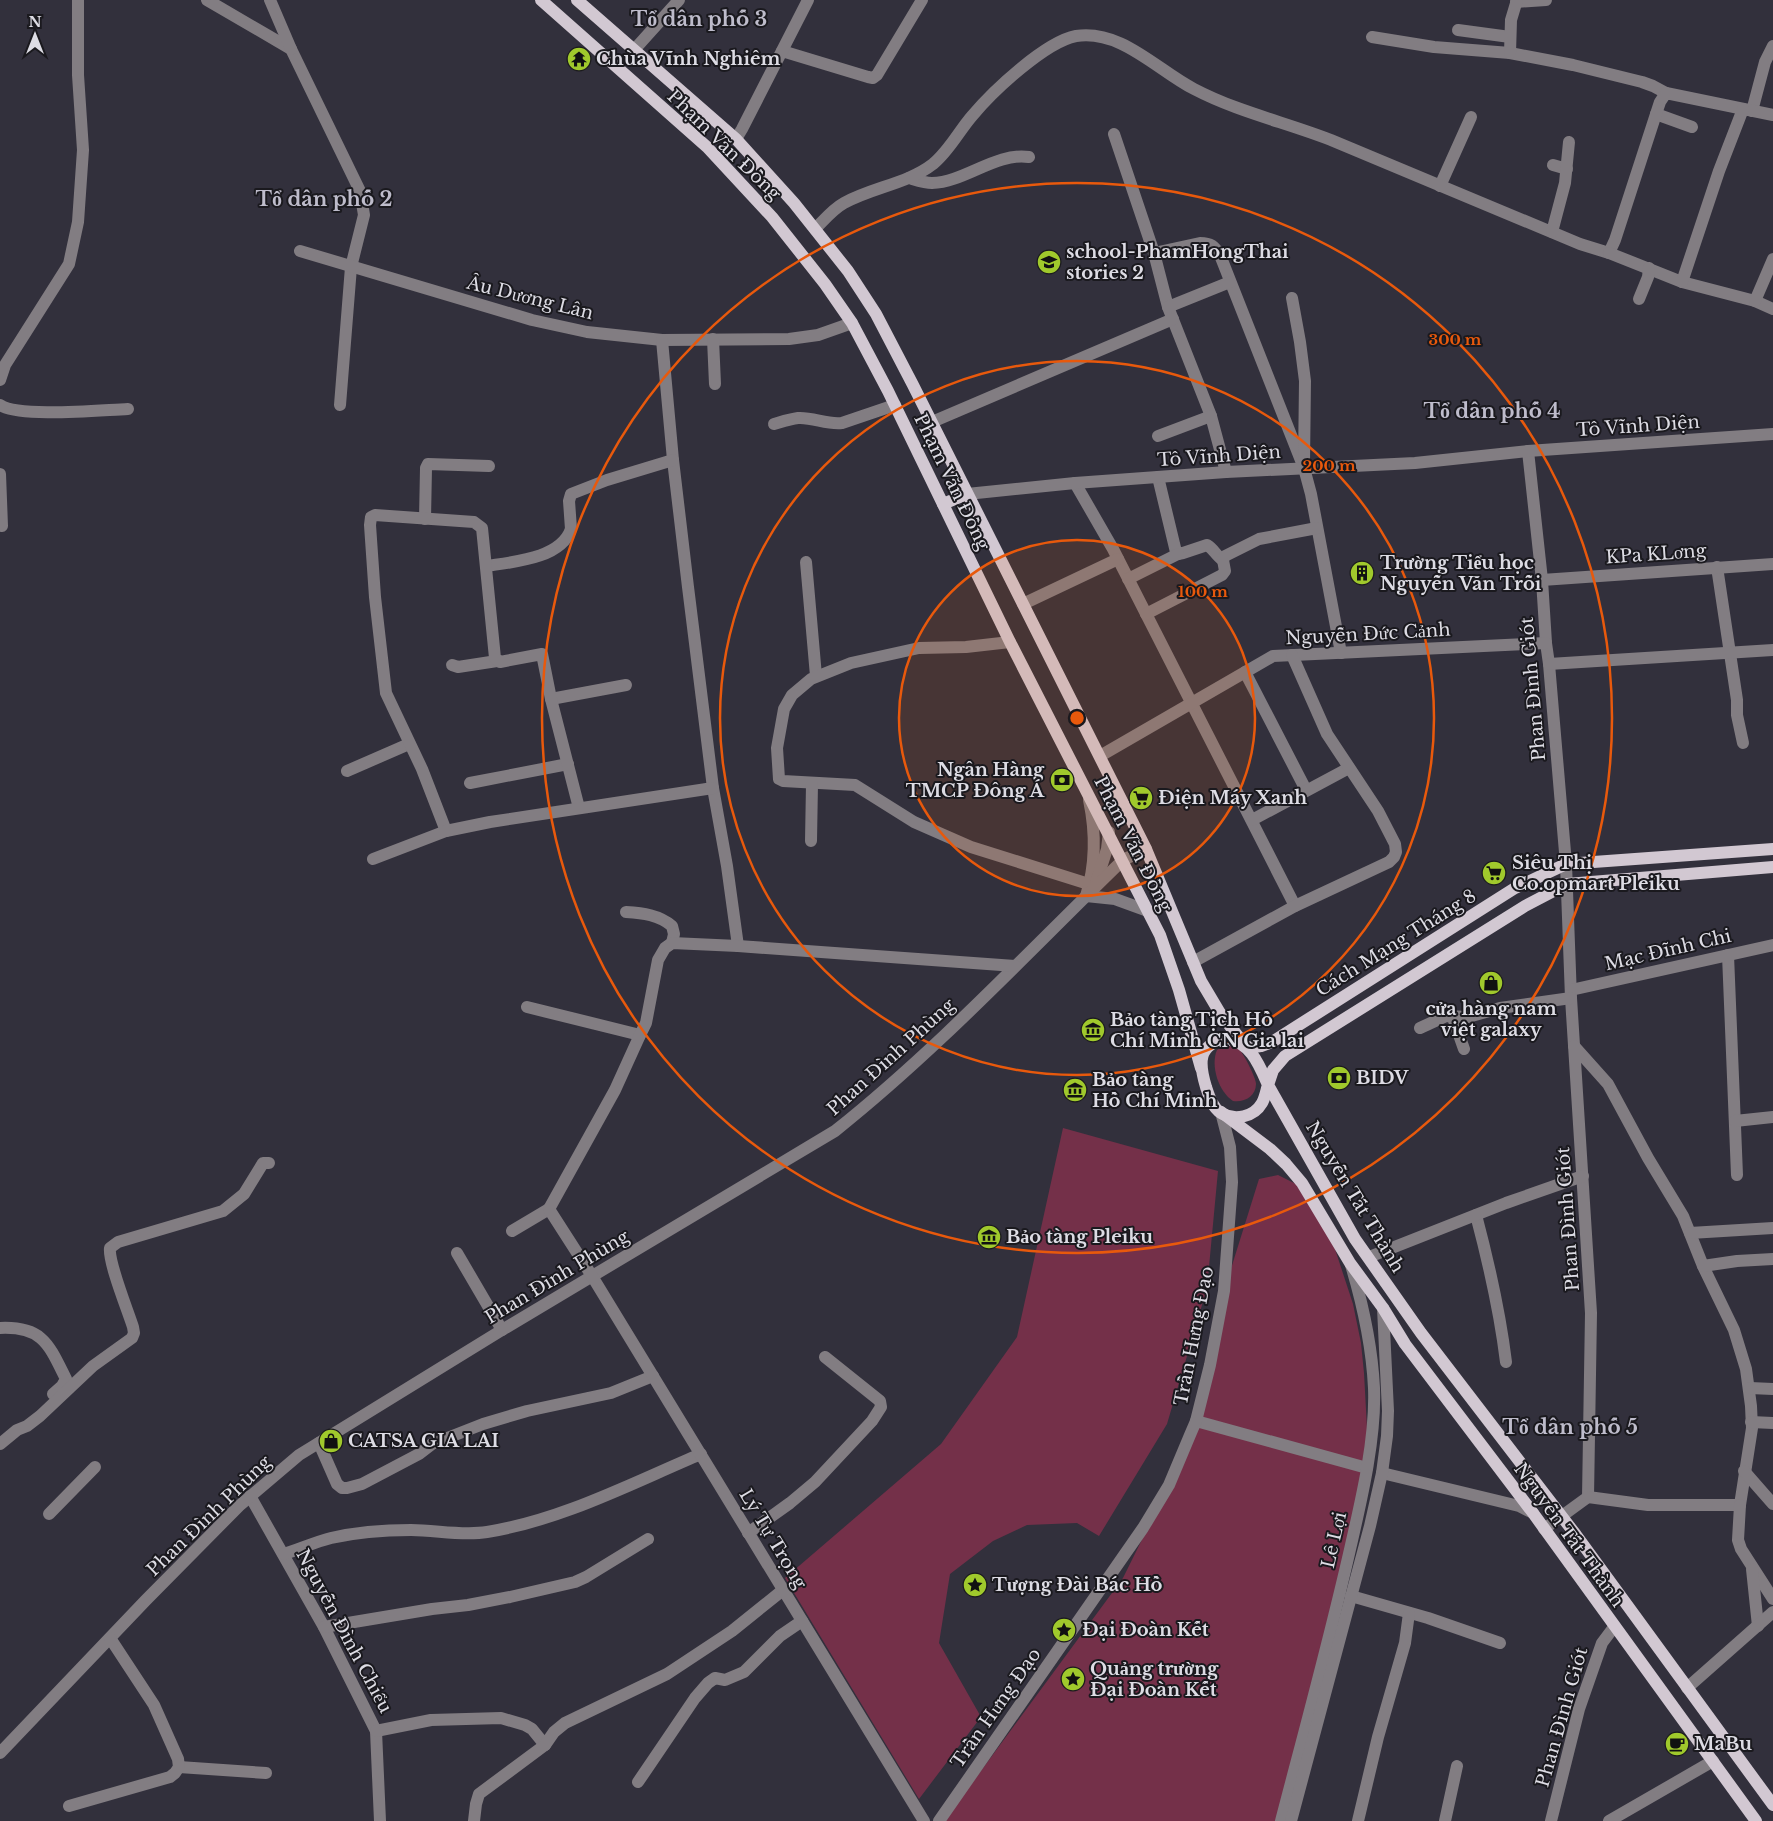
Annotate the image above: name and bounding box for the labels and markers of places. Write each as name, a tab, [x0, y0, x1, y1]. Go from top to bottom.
temple icon: Chùa Vĩnh Nghiêm	[566, 46, 592, 72]
place label: Chùa Vĩnh Nghiêm	[596, 48, 780, 70]
place label: school-PhamHongThai stories 2	[1066, 241, 1289, 284]
school or university icon: school-PhamHongThai stories 2	[1036, 249, 1062, 275]
place label: Trường Tiểu học Nguyễn Văn Trỗi	[1380, 552, 1542, 595]
building icon: Trường Tiểu học Nguyễn Văn Trỗi	[1349, 560, 1375, 586]
centre of rings	[1068, 709, 1086, 727]
place label: Ngân Hàng TMCP Đông Á	[906, 759, 1045, 802]
bank icon: Ngân Hàng TMCP Đông Á	[1049, 767, 1075, 793]
supermarket icon: Điện Máy Xanh	[1128, 785, 1154, 811]
place label: Điện Máy Xanh	[1158, 787, 1307, 809]
place label: Siêu Thị Co.opmart Pleiku	[1512, 852, 1680, 895]
supermarket icon: Siêu Thị Co.opmart Pleiku	[1481, 860, 1507, 886]
shop icon: cửa hàng nam việt galaxy	[1478, 970, 1504, 996]
place label: cửa hàng nam việt galaxy	[1425, 998, 1557, 1041]
place label: Bảo tàng Tịch Hồ Chí Minh CN Gia lai	[1110, 1009, 1304, 1052]
museum icon: Bảo tàng Tịch Hồ Chí Minh CN Gia lai	[1080, 1017, 1106, 1043]
bank icon: BIDV	[1326, 1065, 1352, 1091]
place label: BIDV	[1356, 1067, 1409, 1089]
place label: Bảo tàng Hồ Chí Minh	[1092, 1069, 1217, 1112]
museum icon: Bảo tàng Hồ Chí Minh	[1062, 1077, 1088, 1103]
museum icon: Bảo tàng Pleiku	[976, 1224, 1002, 1250]
place label: Bảo tàng Pleiku	[1006, 1226, 1153, 1248]
shop icon: CATSA GIA LAI	[318, 1428, 344, 1454]
place label: CATSA GIA LAI	[348, 1430, 499, 1452]
place icon: Tượng Đài Bác Hồ	[962, 1572, 988, 1598]
place label: Tượng Đài Bác Hồ	[992, 1574, 1163, 1596]
place icon: Đại Đoàn Kết	[1051, 1617, 1077, 1643]
place label: Đại Đoàn Kết	[1082, 1619, 1209, 1641]
place label: Quảng trường Đại Đoàn Kết	[1090, 1658, 1219, 1701]
place icon: Quảng trường Đại Đoàn Kết	[1060, 1666, 1086, 1692]
cafe icon: MaBu	[1664, 1731, 1690, 1757]
place label: MaBu	[1694, 1733, 1752, 1755]

